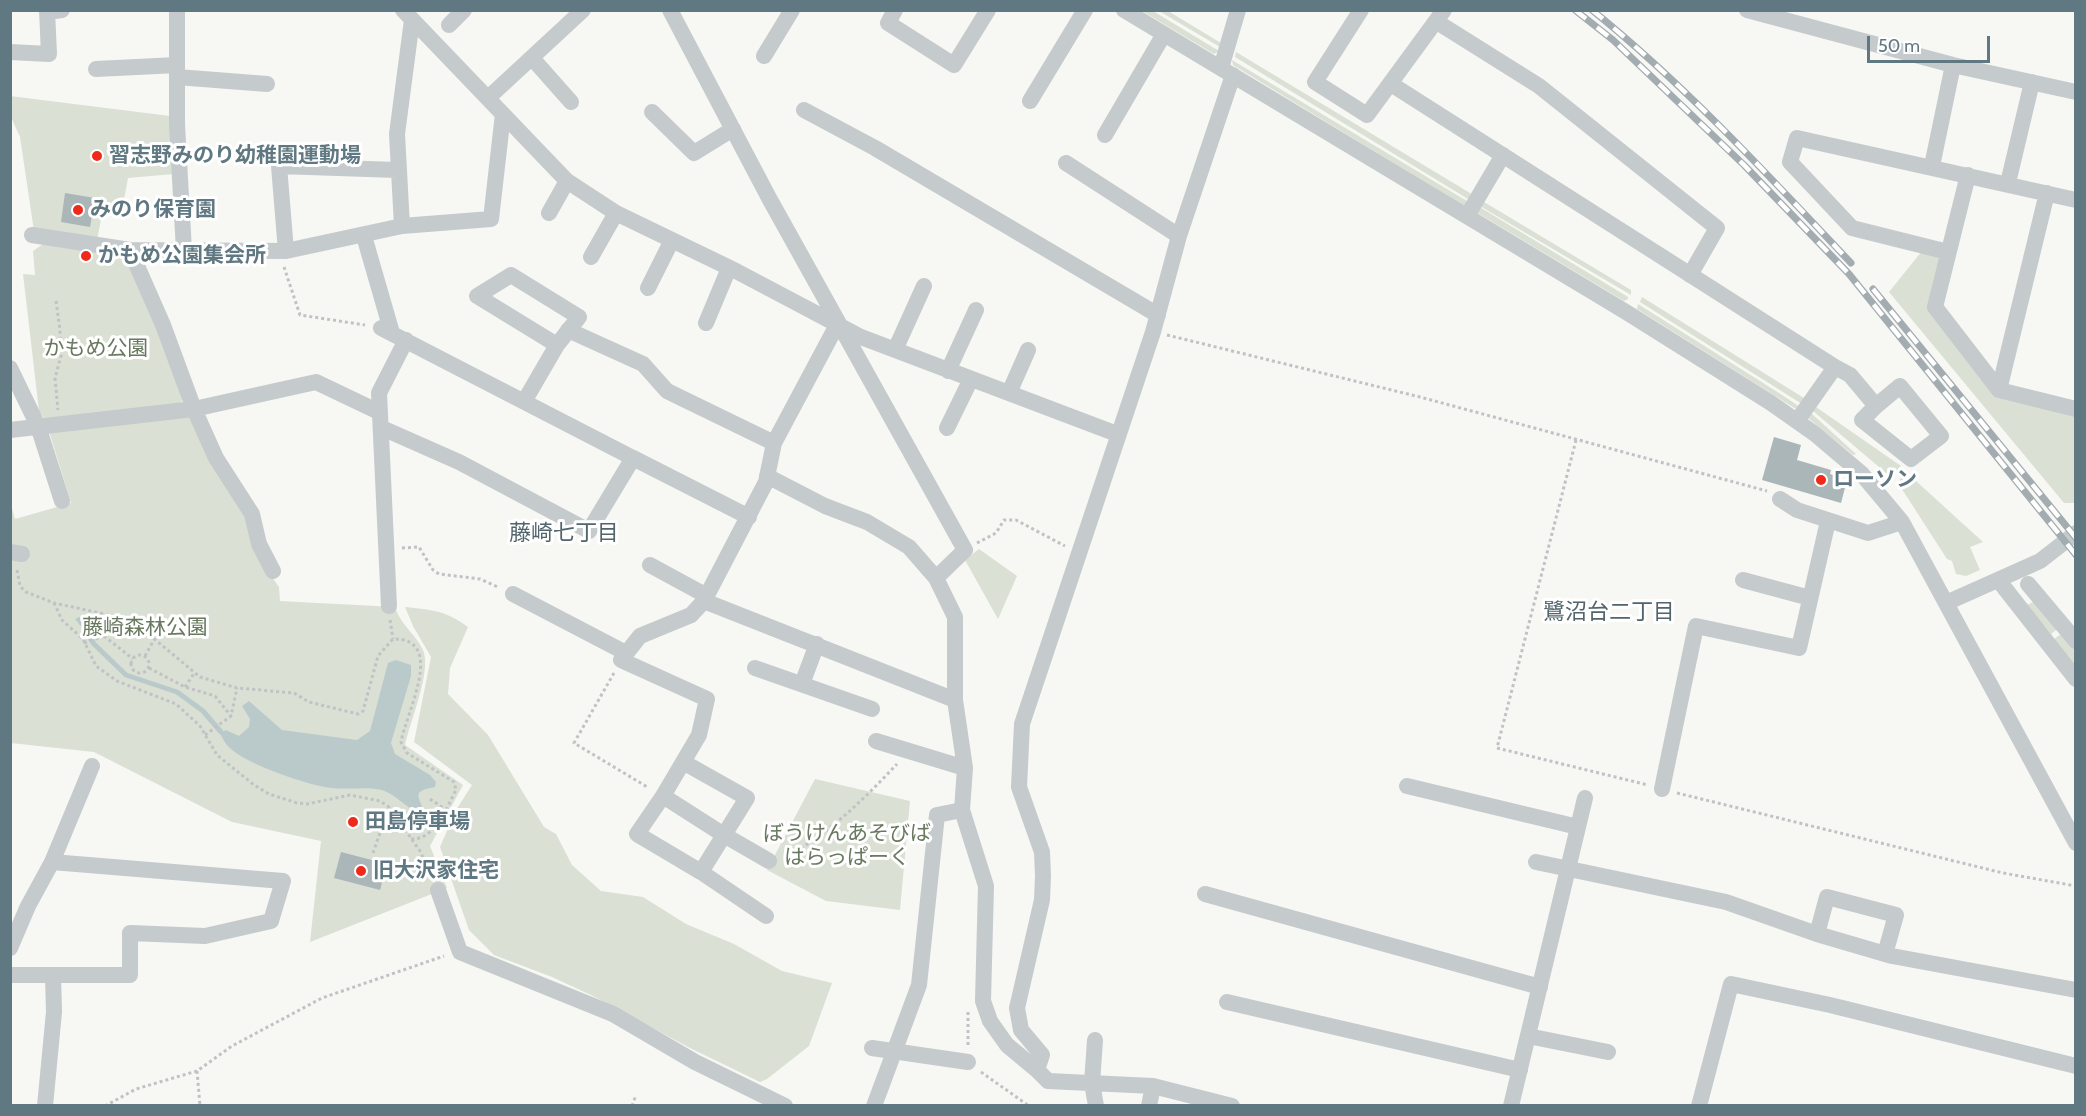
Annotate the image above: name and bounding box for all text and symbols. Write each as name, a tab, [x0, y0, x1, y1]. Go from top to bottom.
scale bar	[1870, 24, 1993, 62]
text: 50 m	[1878, 35, 1920, 57]
place label: 習志野みのり幼稚園運動場	[109, 143, 361, 169]
marker: 習志野みのり幼稚園運動場	[90, 149, 104, 163]
place label: みのり保育園	[90, 197, 216, 223]
marker: みのり保育園	[71, 203, 85, 217]
place label: かもめ公園集会所	[98, 243, 266, 269]
marker: かもめ公園集会所	[79, 249, 93, 263]
park label: かもめ公園	[44, 336, 148, 362]
place label: ローソン	[1833, 467, 1917, 493]
marker: ローソン	[1814, 473, 1828, 487]
district label: 藤崎七丁目	[509, 521, 619, 547]
district label: 鷺沼台二丁目	[1543, 600, 1675, 626]
park label: 藤崎森林公園	[82, 615, 208, 641]
place label: 田島停車場	[365, 809, 470, 835]
marker: 田島停車場	[346, 815, 360, 829]
park label: ぼうけんあそびば はらっぱーく	[763, 821, 931, 871]
place label: 旧大沢家住宅	[373, 858, 499, 884]
marker: 旧大沢家住宅	[354, 864, 368, 878]

